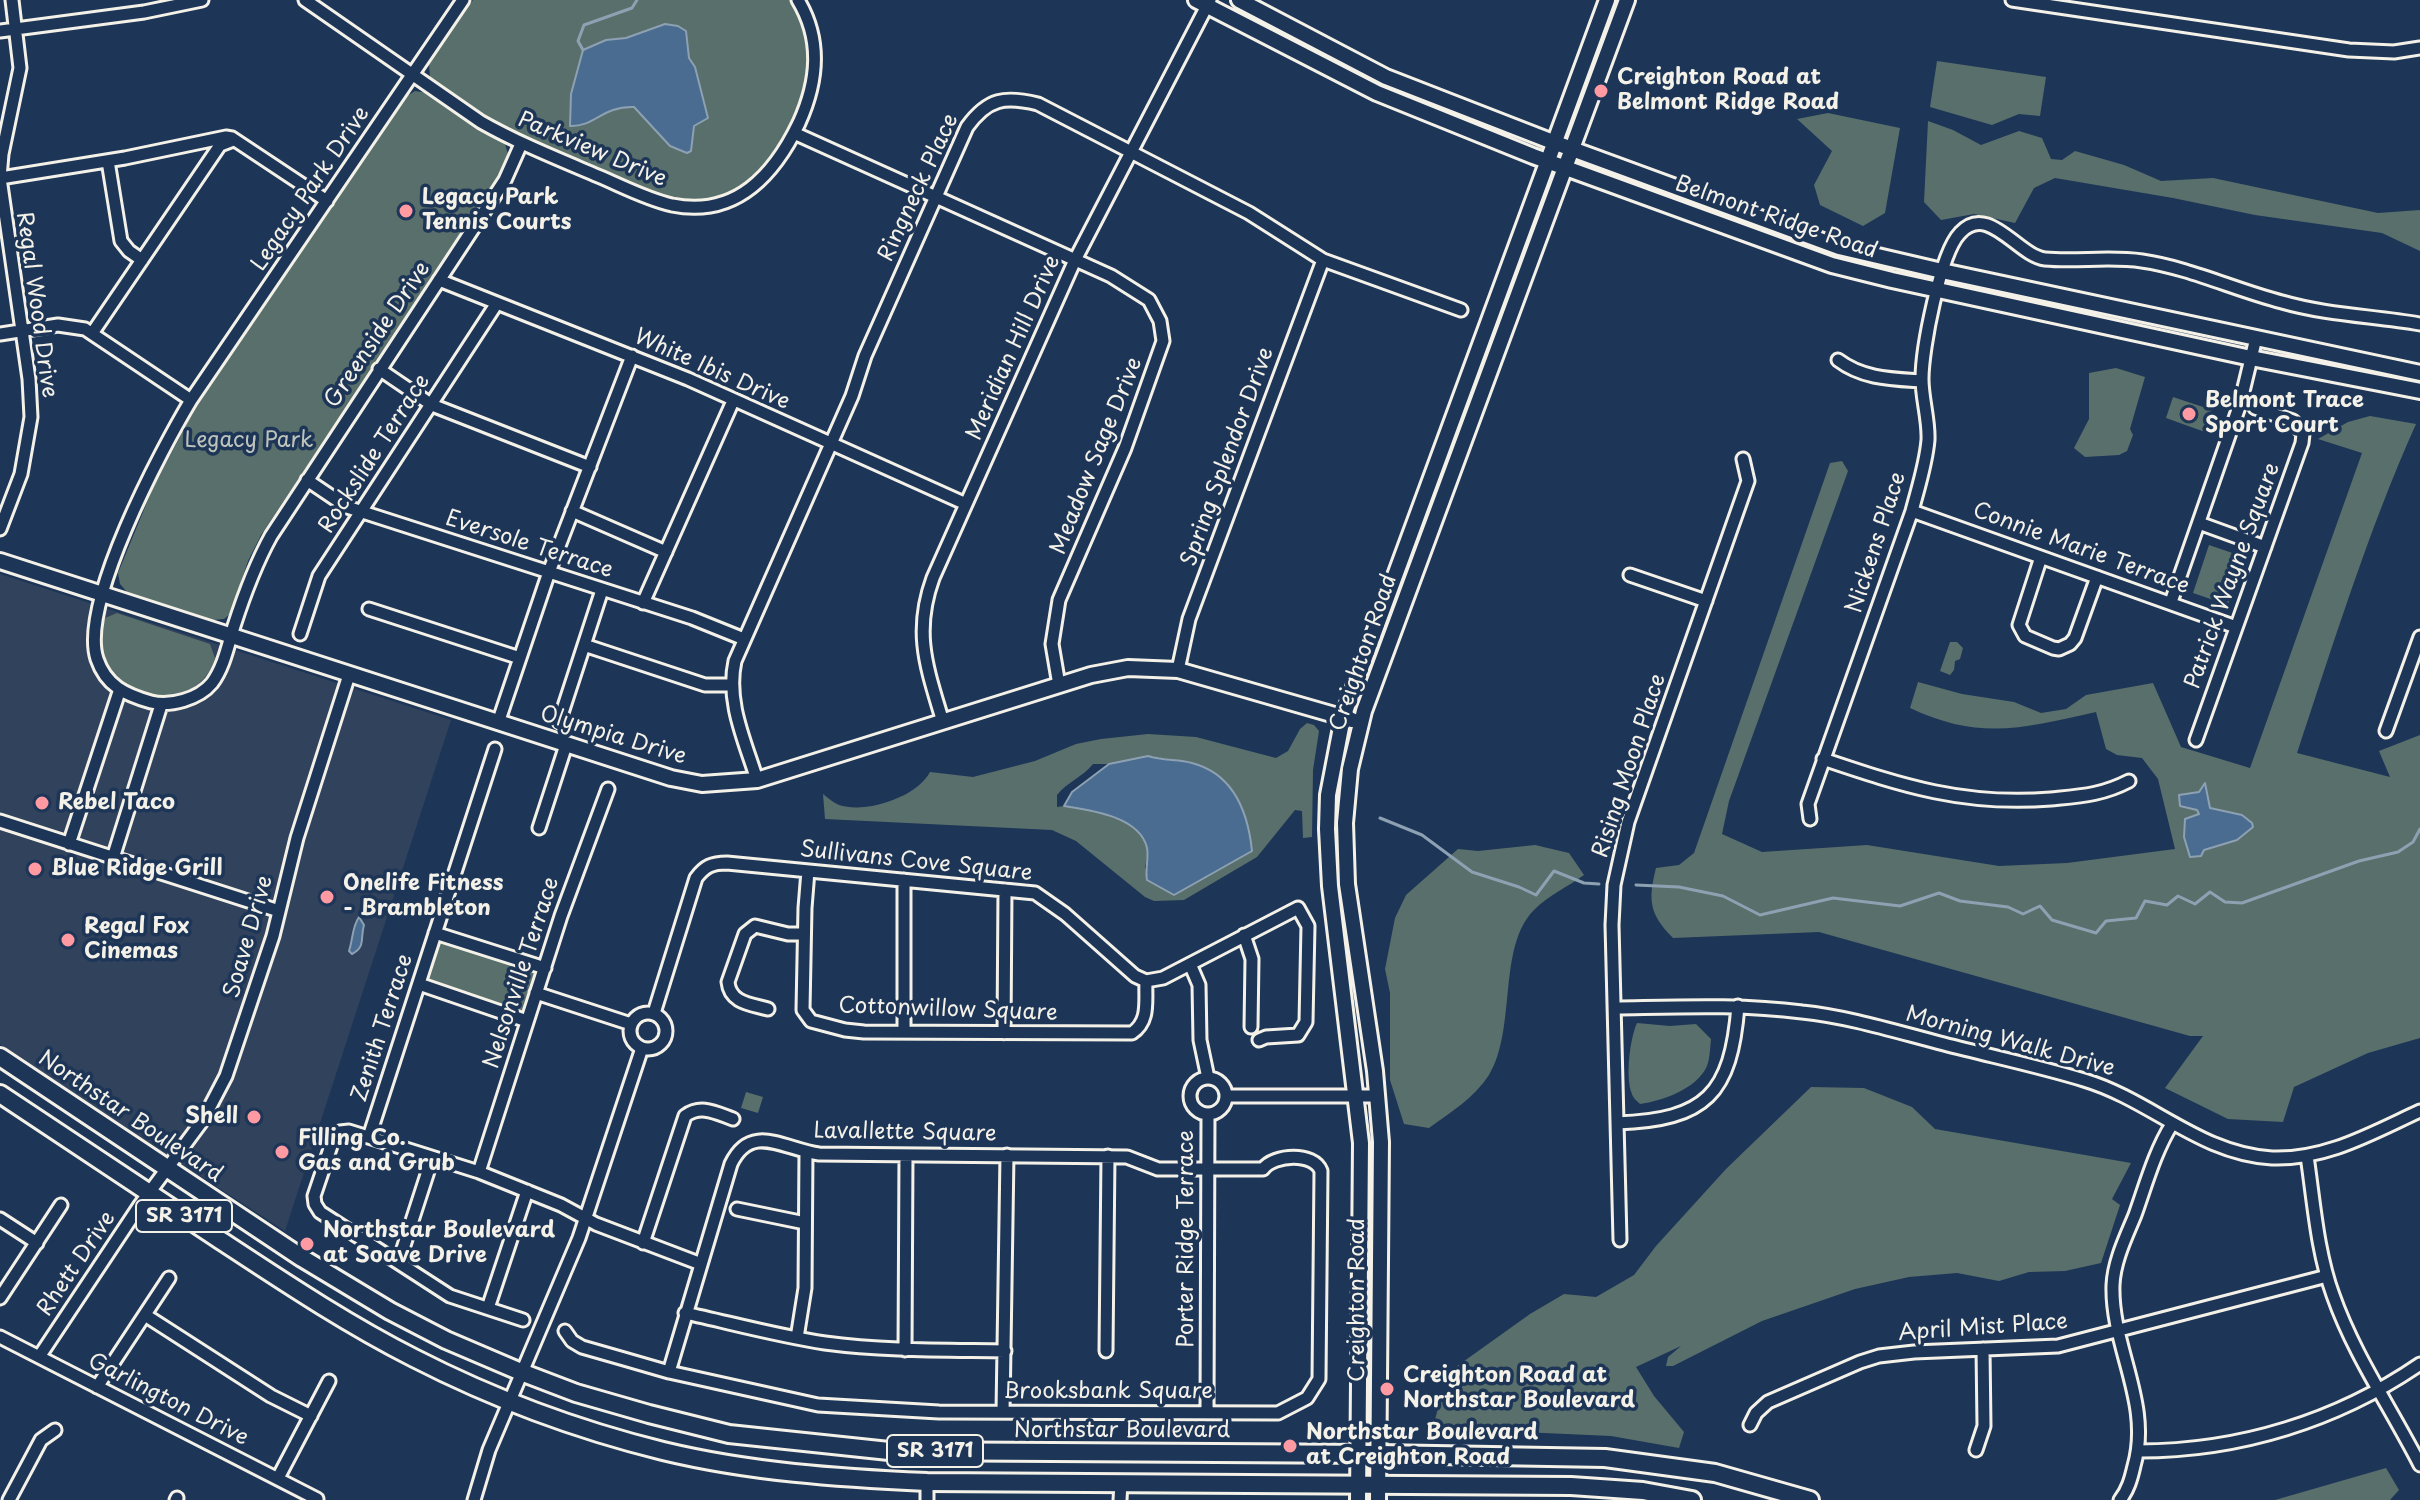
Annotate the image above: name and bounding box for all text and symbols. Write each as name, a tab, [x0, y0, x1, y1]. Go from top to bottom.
place label: Creighton Road at Belmont Ridge Road	[1617, 65, 1839, 116]
marker: Creighton Road at Belmont Ridge Road	[1592, 82, 1610, 100]
street label: Legacy Park Drive	[246, 102, 376, 276]
street label: Parkview Drive	[514, 107, 670, 193]
street label: Ringneck Place	[873, 110, 965, 266]
street label: Belmont Ridge Road	[1671, 171, 1881, 265]
place label: Legacy Park Tennis Courts	[422, 185, 572, 236]
marker: Legacy Park Tennis Courts	[397, 202, 415, 220]
street label: Regal Wood Drive	[10, 210, 62, 400]
street label: Meridian Hill Drive	[961, 252, 1067, 444]
street label: Greenside Drive	[320, 257, 436, 413]
street label: White Ibis Drive	[630, 324, 794, 416]
street label: Spring Splendor Drive	[1176, 344, 1280, 570]
street label: Meadow Sage Drive	[1045, 354, 1149, 558]
street label: Rockslide Terrace	[314, 370, 436, 538]
place label: Belmont Trace Sport Court	[2205, 388, 2364, 440]
marker: Belmont Trace Sport Court	[2180, 405, 2198, 423]
park label: Legacy Park	[184, 428, 314, 454]
street label: Patrick Wayne Square	[2180, 460, 2286, 692]
street label: Nickens Place	[1842, 469, 1912, 617]
street label: Connie Marie Terrace	[1969, 498, 2193, 600]
street label: Eversole Terrace	[442, 506, 616, 584]
street label: Creighton Road	[1325, 571, 1403, 735]
street label: Rising Moon Place	[1588, 671, 1672, 861]
street label: Olympia Drive	[537, 701, 689, 771]
place label: Rebel Taco	[58, 790, 175, 816]
marker: Rebel Taco	[33, 794, 51, 812]
street label: Sullivans Cove Square	[798, 837, 1034, 887]
place label: Blue Ridge Grill	[51, 856, 222, 882]
marker: Blue Ridge Grill	[26, 860, 44, 878]
place label: Onelife Fitness - Brambleton	[343, 871, 503, 922]
street label: Soave Drive	[219, 873, 279, 1001]
street label: Nelsonville Terrace	[479, 874, 565, 1072]
marker: Onelife Fitness - Brambleton	[318, 888, 336, 906]
place label: Regal Fox Cinemas	[84, 914, 189, 966]
marker: Regal Fox Cinemas	[59, 931, 77, 949]
street label: Zenith Terrace	[347, 951, 419, 1105]
street label: Cottonwillow Square	[838, 993, 1058, 1027]
street label: Morning Walk Drive	[1903, 1001, 2117, 1083]
street label: Northstar Boulevard	[33, 1046, 227, 1188]
place label: Shell	[185, 1104, 238, 1130]
marker: Shell	[245, 1108, 263, 1126]
street label: Lavallette Square	[813, 1118, 997, 1148]
place label: Filling Co. Gas and Grub	[298, 1126, 455, 1178]
street label: Porter Ridge Terrace	[1174, 1130, 1200, 1348]
marker: Filling Co. Gas and Grub	[273, 1143, 291, 1161]
road number: SR 3171	[136, 1200, 232, 1232]
street label: Rhett Drive	[32, 1207, 122, 1321]
place label: Northstar Boulevard at Soave Drive	[323, 1218, 555, 1270]
street label: Creighton Road	[1345, 1218, 1371, 1382]
marker: Northstar Boulevard at Soave Drive	[298, 1235, 316, 1253]
street label: April Mist Place	[1897, 1309, 2069, 1347]
street label: Garlington Drive	[83, 1348, 253, 1452]
place label: Creighton Road at Northstar Boulevard	[1403, 1363, 1635, 1414]
street label: Brooksbank Square	[1003, 1379, 1213, 1405]
marker: Creighton Road at Northstar Boulevard	[1378, 1380, 1396, 1398]
street label: Northstar Boulevard	[1014, 1418, 1230, 1444]
place label: Northstar Boulevard at Creighton Road	[1306, 1420, 1538, 1472]
road number: SR 3171	[887, 1435, 983, 1467]
marker: Northstar Boulevard at Creighton Road	[1281, 1437, 1299, 1455]

